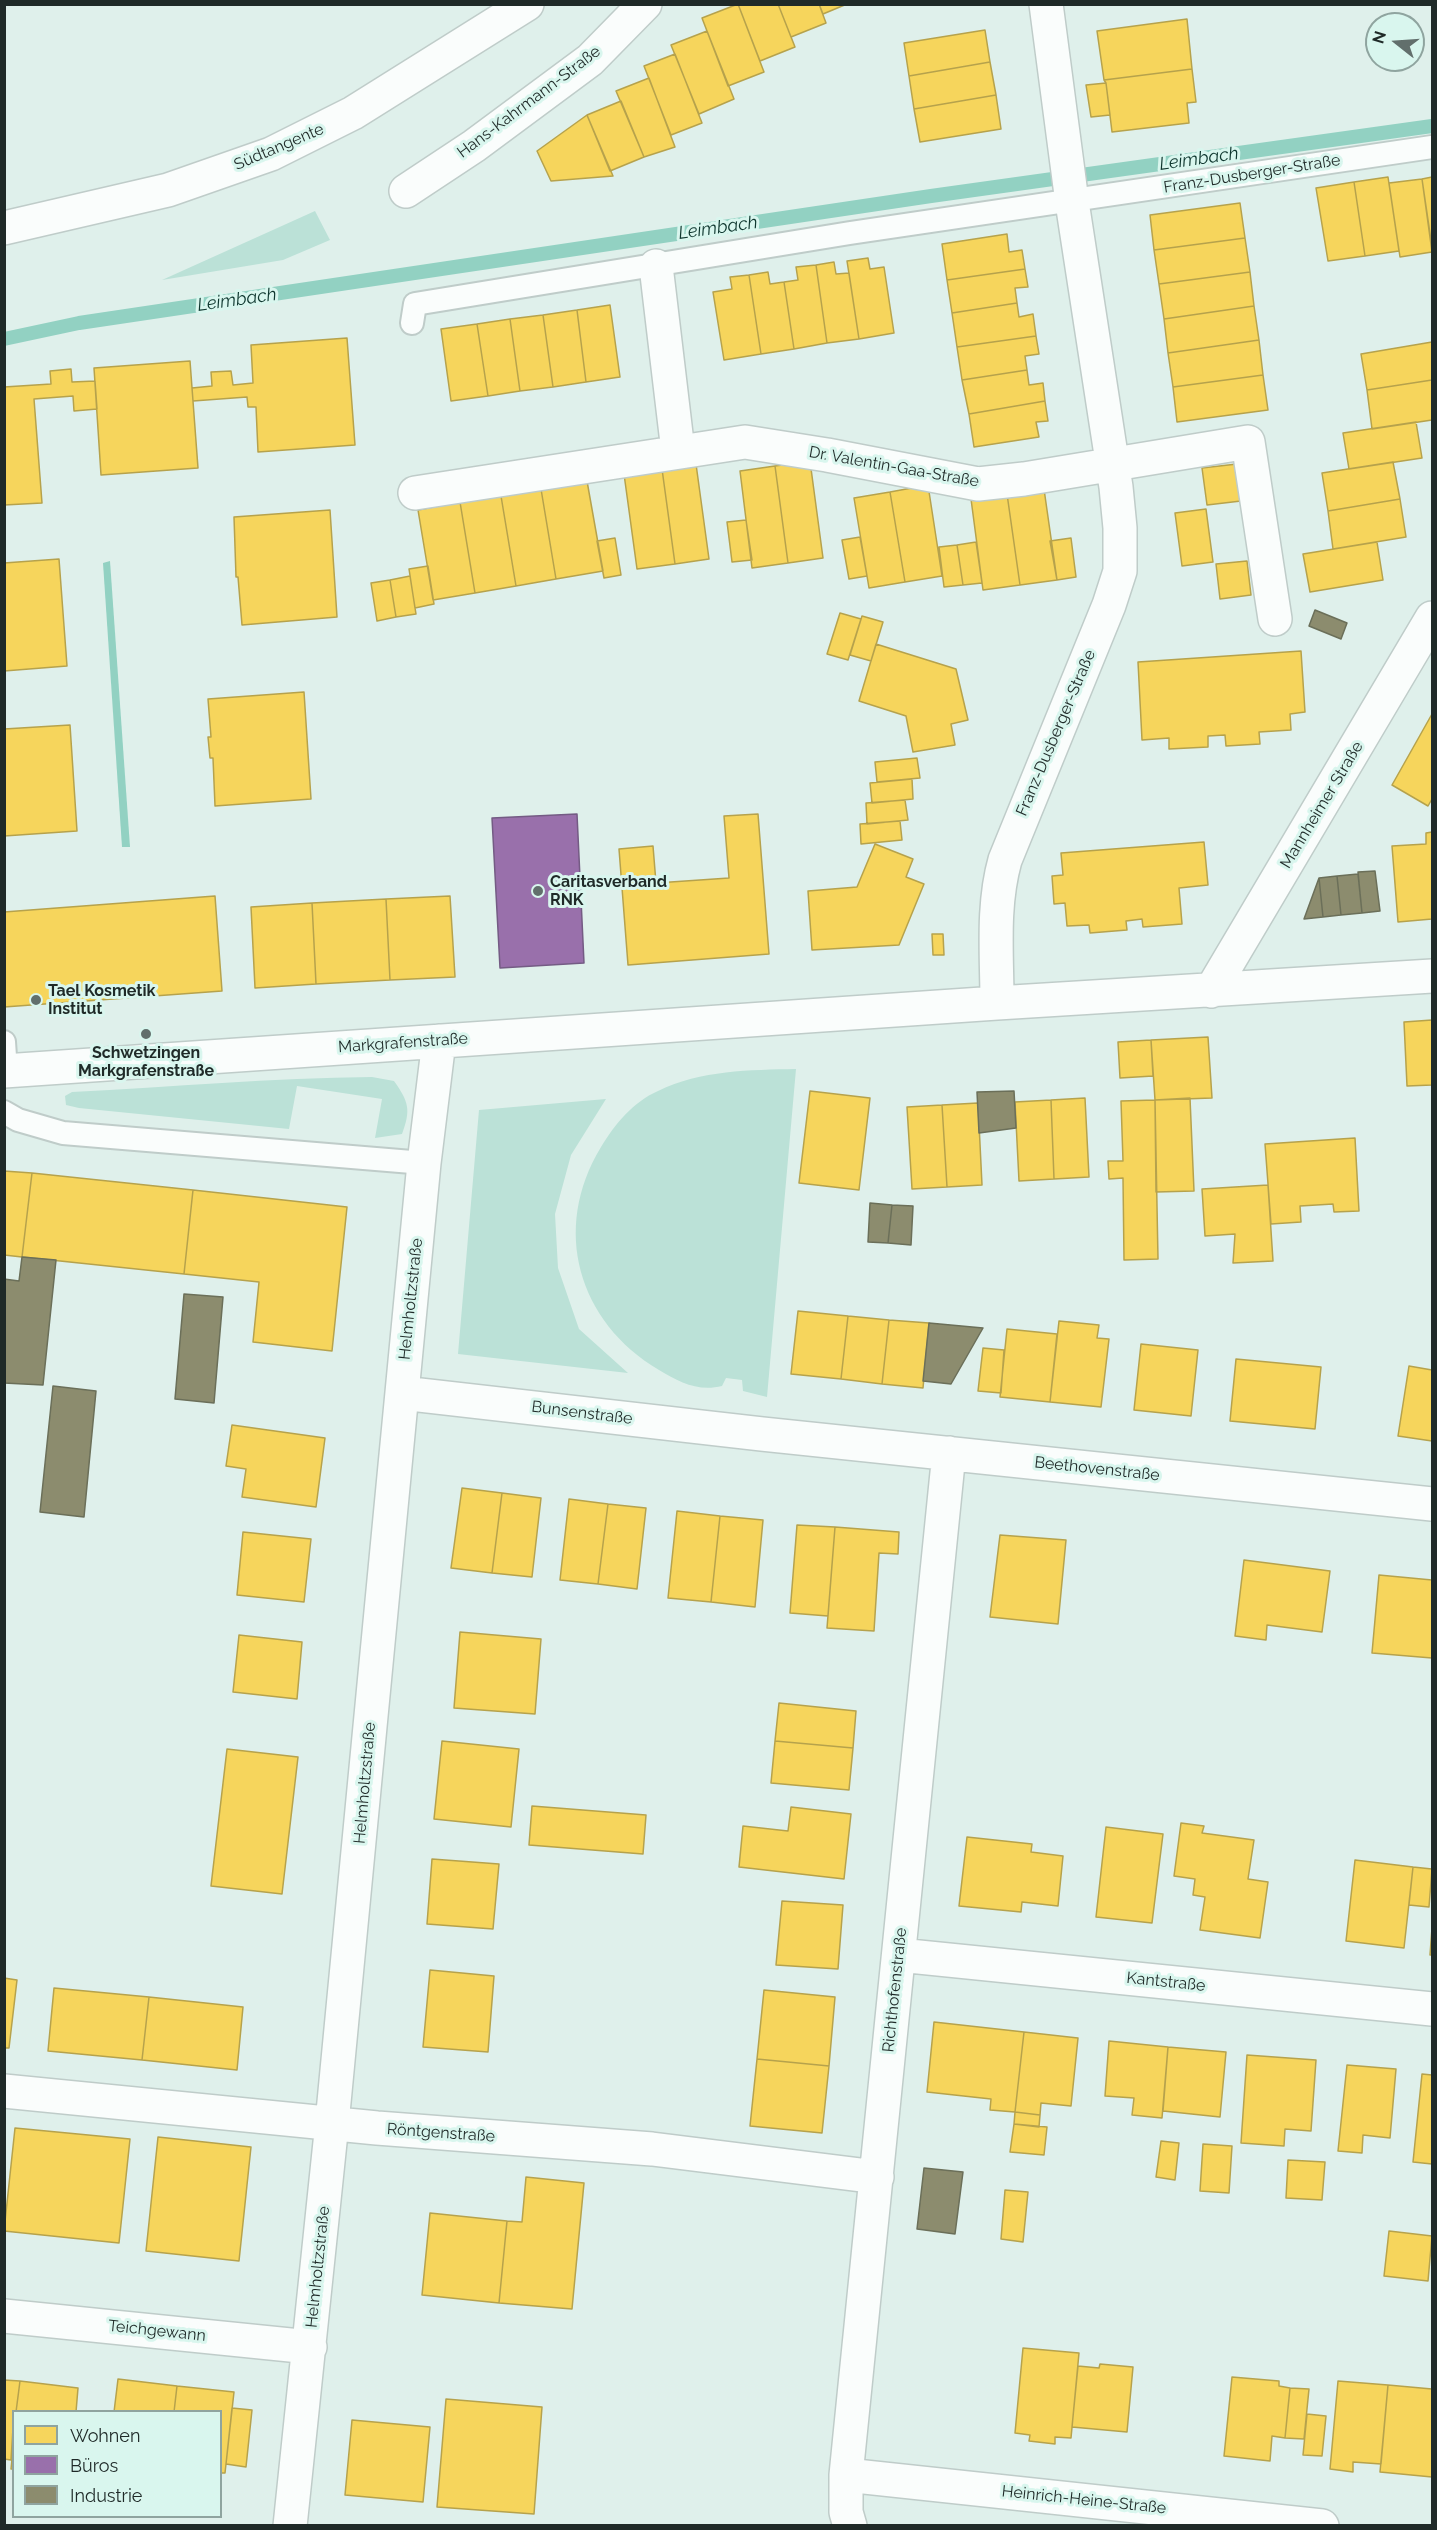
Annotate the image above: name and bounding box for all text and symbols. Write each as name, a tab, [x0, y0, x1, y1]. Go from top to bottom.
north arrow	[1365, 12, 1425, 72]
text: N	[1368, 29, 1390, 46]
street label: Hans-Kahrmann-Straße	[454, 42, 604, 162]
street label: Südtangente	[231, 119, 327, 175]
water label: Leimbach	[1158, 143, 1240, 175]
street label: Franz-Dusberger-Straße	[1162, 151, 1342, 197]
water label: Leimbach	[677, 212, 759, 244]
water label: Leimbach	[196, 284, 278, 316]
street label: Dr. Valentin-Gaa-Straße	[807, 443, 981, 491]
street label: Franz-Dusberger-Straße	[1012, 647, 1100, 819]
street label: Mannheimer Straße	[1276, 738, 1368, 872]
place label: Caritasverband RNK	[550, 872, 667, 910]
marker: Caritasverband RNK	[531, 884, 545, 898]
place label: Tael Kosmetik Institut	[48, 981, 156, 1019]
marker: Tael Kosmetik Institut	[29, 993, 43, 1007]
marker: Schwetzingen Markgrafenstraße	[139, 1027, 153, 1041]
street label: Markgrafenstraße	[338, 1029, 468, 1057]
place label: Schwetzingen Markgrafenstraße	[78, 1043, 214, 1081]
street label: Helmholtzstraße	[395, 1237, 427, 1361]
street label: Bunsenstraße	[530, 1397, 634, 1429]
street label: Beethovenstraße	[1033, 1453, 1161, 1485]
street label: Helmholtzstraße	[350, 1721, 380, 1845]
street label: Richthofenstraße	[879, 1927, 911, 2053]
street label: Kantstraße	[1126, 1968, 1206, 1996]
street label: Röntgenstraße	[386, 2120, 496, 2146]
street label: Helmholtzstraße	[302, 2205, 334, 2329]
street label: Teichgewann	[107, 2316, 207, 2346]
legend	[12, 2410, 222, 2518]
text: Wohnen	[70, 2425, 140, 2446]
text: Büros	[70, 2455, 118, 2476]
street label: Heinrich-Heine-Straße	[1001, 2482, 1167, 2518]
text: Industrie	[70, 2485, 142, 2506]

